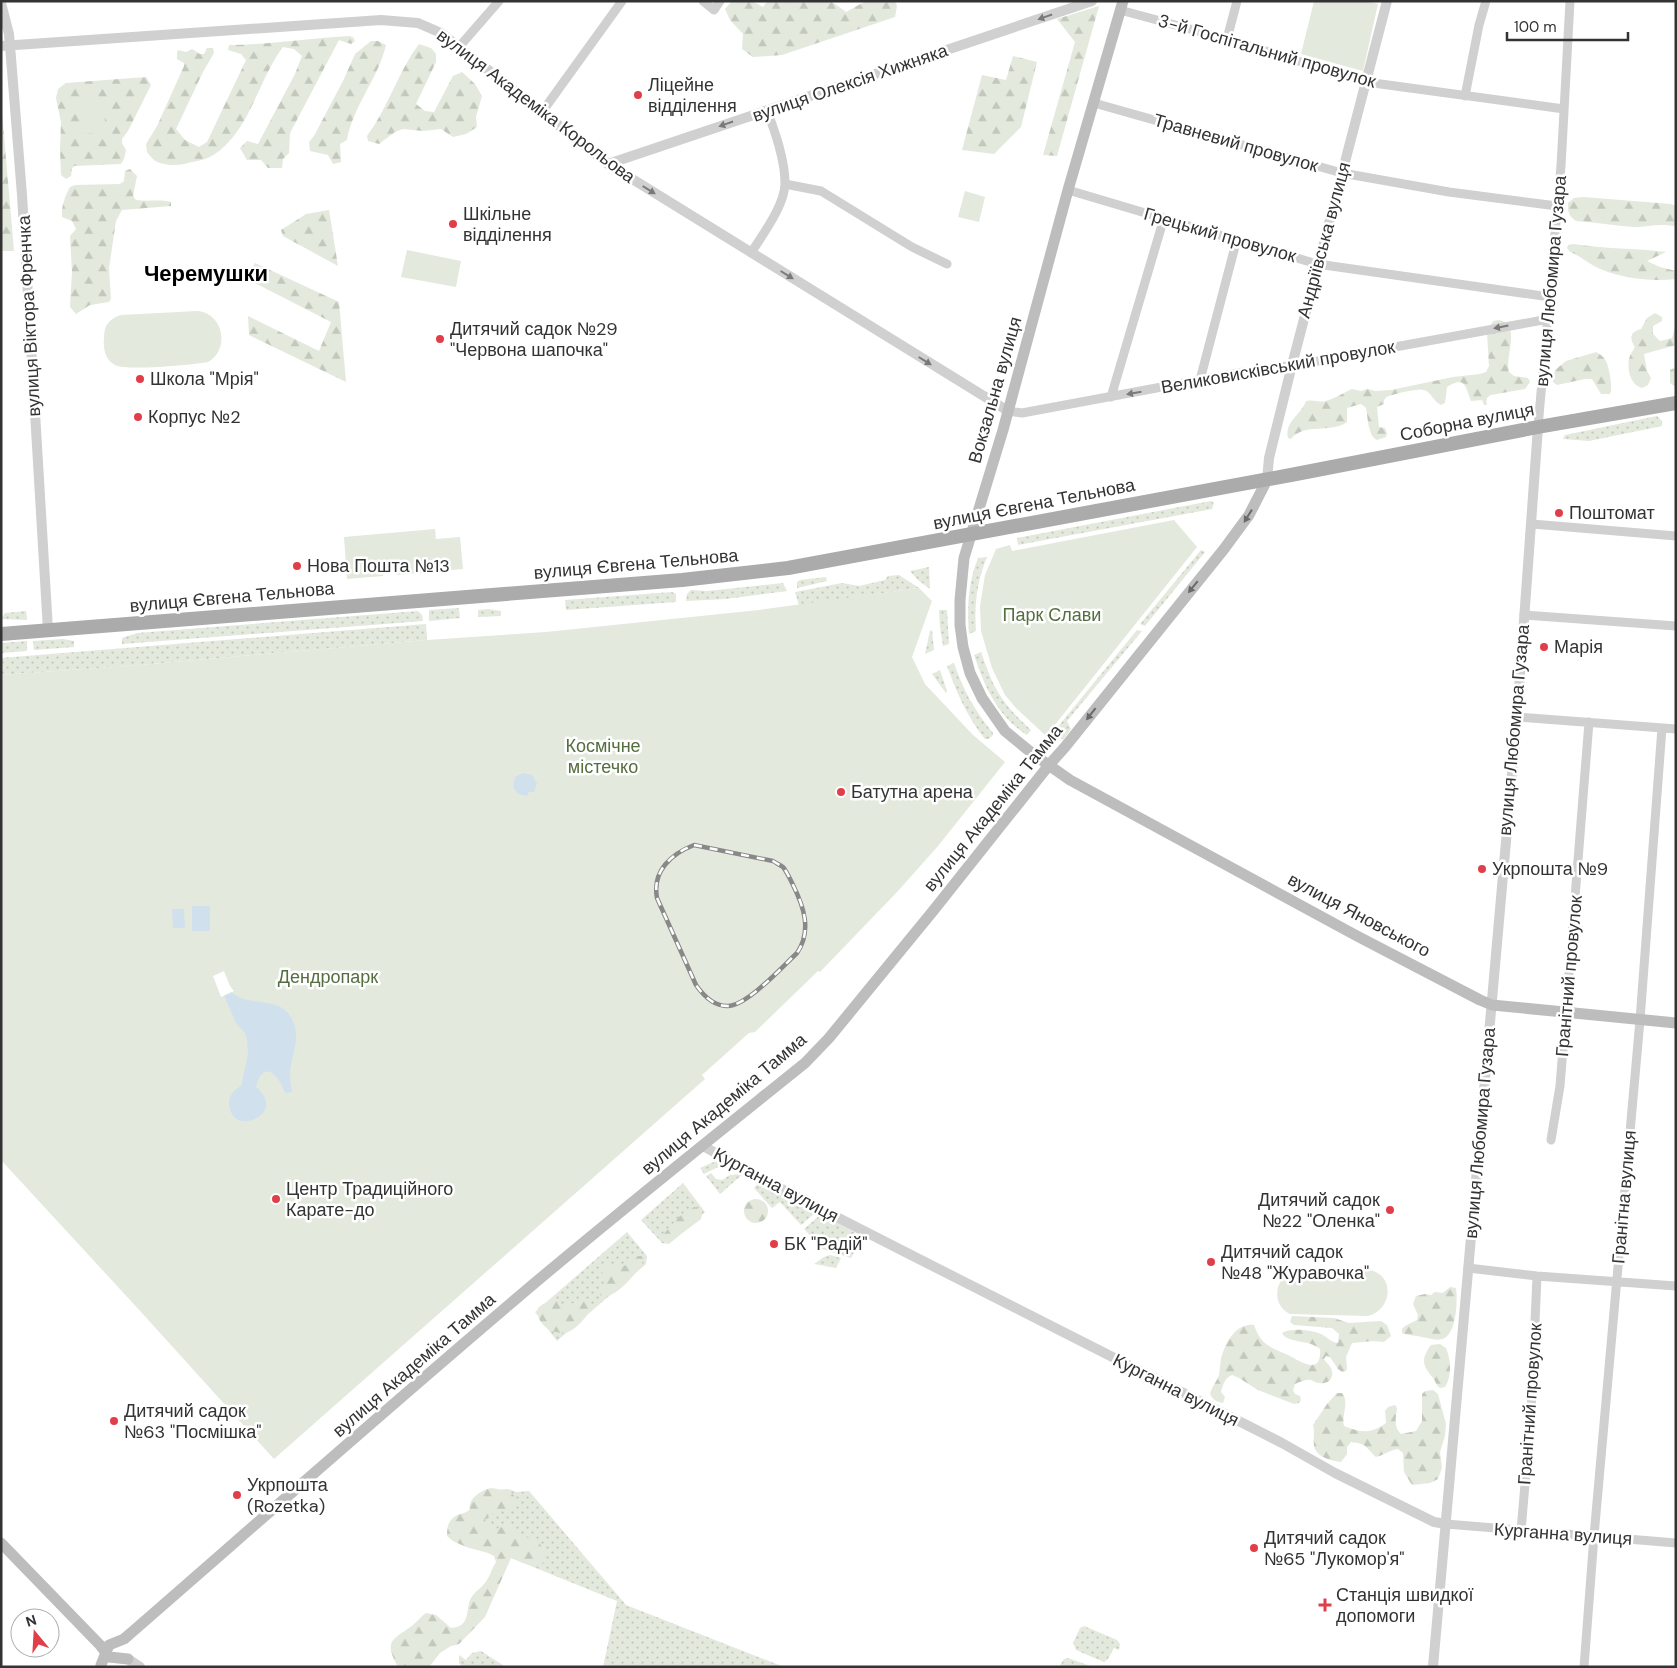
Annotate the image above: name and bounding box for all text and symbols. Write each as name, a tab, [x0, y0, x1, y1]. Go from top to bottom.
street label: 3-й Госпітальний провулок	[1155, 8, 1379, 94]
scale bar	[1507, 10, 1628, 42]
one-way arrow	[1038, 14, 1053, 21]
text: 100 m	[1514, 17, 1557, 37]
street label: вулиця Академіка Корольова	[432, 23, 641, 189]
street label: вулиця Олексія Хижняка	[749, 38, 952, 128]
place label: Ліцейне відділення	[648, 73, 737, 118]
marker: Ліцейне відділення	[632, 89, 644, 101]
street label: Травневий провулок	[1151, 108, 1321, 178]
one-way arrow	[718, 121, 733, 129]
street label: Андріївська вулиця	[1292, 159, 1356, 321]
street label: вулиця Любомира Гузара	[1530, 173, 1572, 388]
one-way arrow	[643, 185, 656, 194]
place label: Шкільне відділення	[463, 202, 552, 247]
street label: Грецький провулок	[1141, 202, 1299, 268]
street label: вулиця Віктора Френчка	[12, 214, 46, 417]
marker: Шкільне відділення	[447, 218, 459, 230]
district label: Черемушки	[144, 259, 268, 288]
one-way arrow	[781, 271, 794, 280]
street label: Вокзальна вулиця	[963, 314, 1027, 466]
place label: Дитячий садок №29 "Червона шапочка"	[450, 317, 618, 362]
one-way arrow	[1493, 323, 1508, 331]
marker: Дитячий садок №29 "Червона шапочка"	[434, 333, 446, 345]
street label: Великовисківський провулок	[1159, 335, 1397, 399]
one-way arrow	[919, 356, 932, 365]
place label: Школа "Мрія"	[150, 367, 259, 391]
marker: Школа "Мрія"	[134, 373, 146, 385]
one-way arrow	[1126, 389, 1142, 397]
street label: Соборна вулиця	[1398, 397, 1536, 447]
place label: Корпус №2	[148, 405, 241, 429]
marker: Корпус №2	[132, 411, 144, 423]
street label: вулиця Євгена Тельнова	[931, 472, 1138, 535]
place label: Поштомат	[1569, 501, 1655, 525]
marker: Поштомат	[1553, 507, 1565, 519]
one-way arrow	[1243, 509, 1252, 523]
street label: вулиця Євгена Тельнова	[533, 543, 740, 585]
place label: Нова Пошта №13	[307, 554, 450, 578]
marker: Нова Пошта №13	[291, 560, 303, 572]
street label: вулиця Євгена Тельнова	[129, 576, 336, 618]
one-way arrow	[1187, 580, 1198, 593]
park label: Парк Слави	[1003, 603, 1101, 627]
street label: вулиця Любомира Гузара	[1493, 622, 1535, 837]
place label: Марія	[1554, 635, 1603, 659]
marker: Марія	[1538, 641, 1550, 653]
one-way arrow	[1086, 707, 1097, 720]
street label: вулиця Академіка Тамма	[918, 719, 1069, 897]
park label: Космічне містечко	[565, 734, 641, 779]
place label: Батутна арена	[851, 780, 974, 804]
marker: Батутна арена	[835, 786, 847, 798]
place label: Укрпошта №9	[1492, 857, 1608, 881]
marker: Укрпошта №9	[1476, 863, 1488, 875]
street label: вулиця Яновського	[1284, 867, 1434, 963]
street label: Гранітний провулок	[1550, 894, 1588, 1058]
park label: Дендропарк	[278, 965, 378, 989]
street label: вулиця Любомира Гузара	[1459, 1025, 1501, 1240]
street label: вулиця Академіка Тамма	[636, 1027, 812, 1180]
street label: Гранітна вулиця	[1606, 1129, 1642, 1265]
street label: Курганна вулиця	[709, 1142, 843, 1228]
place label: Центр Традиційного Карате-до	[286, 1177, 453, 1222]
place label: Дитячий садок №22 "Оленка"	[1258, 1188, 1380, 1233]
marker: Центр Традиційного Карате-до	[270, 1193, 282, 1205]
marker: Дитячий садок №22 "Оленка"	[1384, 1204, 1396, 1216]
place label: БК "Радій"	[784, 1232, 868, 1256]
marker: БК "Радій"	[768, 1238, 780, 1250]
place label: Дитячий садок №48 "Журавочка"	[1221, 1240, 1369, 1285]
marker: Дитячий садок №48 "Журавочка"	[1205, 1256, 1217, 1268]
street label: вулиця Академіка Тамма	[327, 1287, 501, 1442]
street label: Гранітний провулок	[1512, 1322, 1548, 1486]
street label: Курганна вулиця	[1109, 1348, 1243, 1432]
place label: Дитячий садок №63 "Посмішка"	[124, 1399, 262, 1444]
marker: Дитячий садок №63 "Посмішка"	[108, 1415, 120, 1427]
place label: Укрпошта (Rozetka)	[247, 1473, 329, 1518]
marker: Укрпошта (Rozetka)	[231, 1489, 243, 1501]
street label: Курганна вулиця	[1493, 1517, 1633, 1551]
place label: Дитячий садок №65 "Лукомор'я"	[1264, 1526, 1405, 1571]
marker: Дитячий садок №65 "Лукомор'я"	[1248, 1542, 1260, 1554]
place label: Станція швидкої допомоги	[1336, 1583, 1474, 1628]
marker: Станція швидкої допомоги	[1318, 1598, 1332, 1612]
north arrow	[10, 1608, 60, 1658]
text: N	[23, 1610, 39, 1631]

